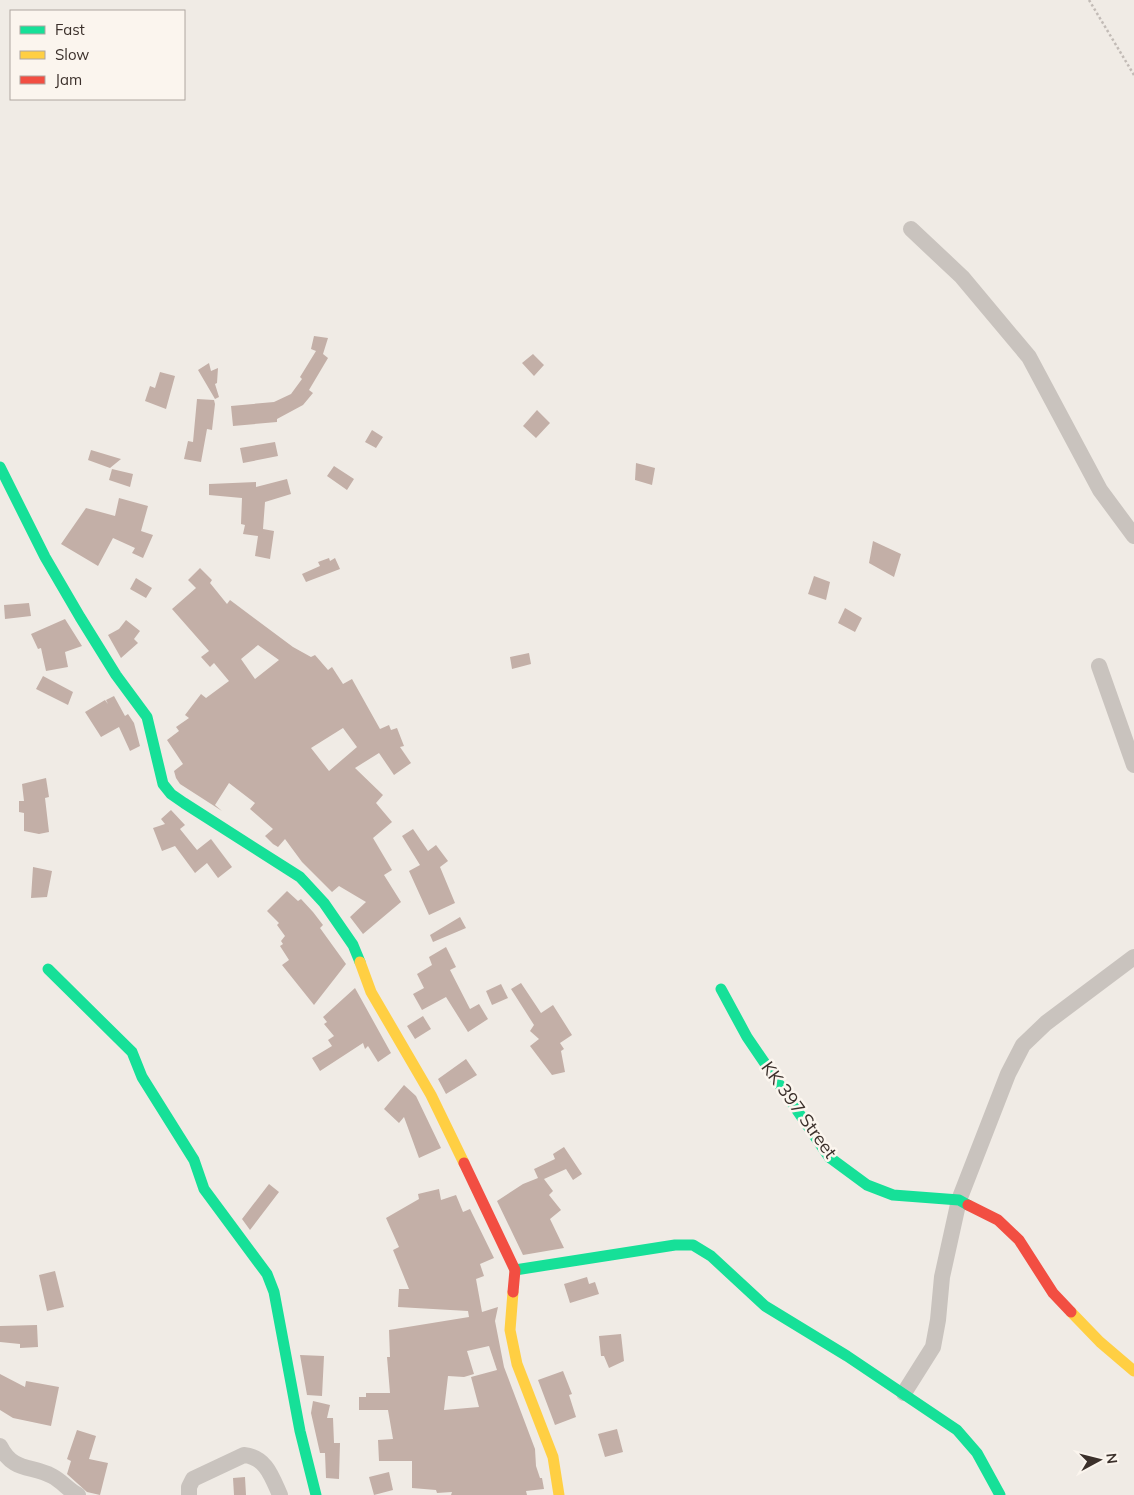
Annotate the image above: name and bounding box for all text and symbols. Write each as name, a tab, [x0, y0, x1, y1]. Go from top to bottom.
legend	[10, 10, 185, 100]
text: Fast	[55, 20, 85, 39]
text: Slow	[55, 45, 89, 64]
text: Jam	[55, 70, 82, 89]
street label: KK 397 Street	[756, 1057, 842, 1163]
north arrow	[1074, 1435, 1124, 1485]
text: N	[1102, 1452, 1121, 1465]

